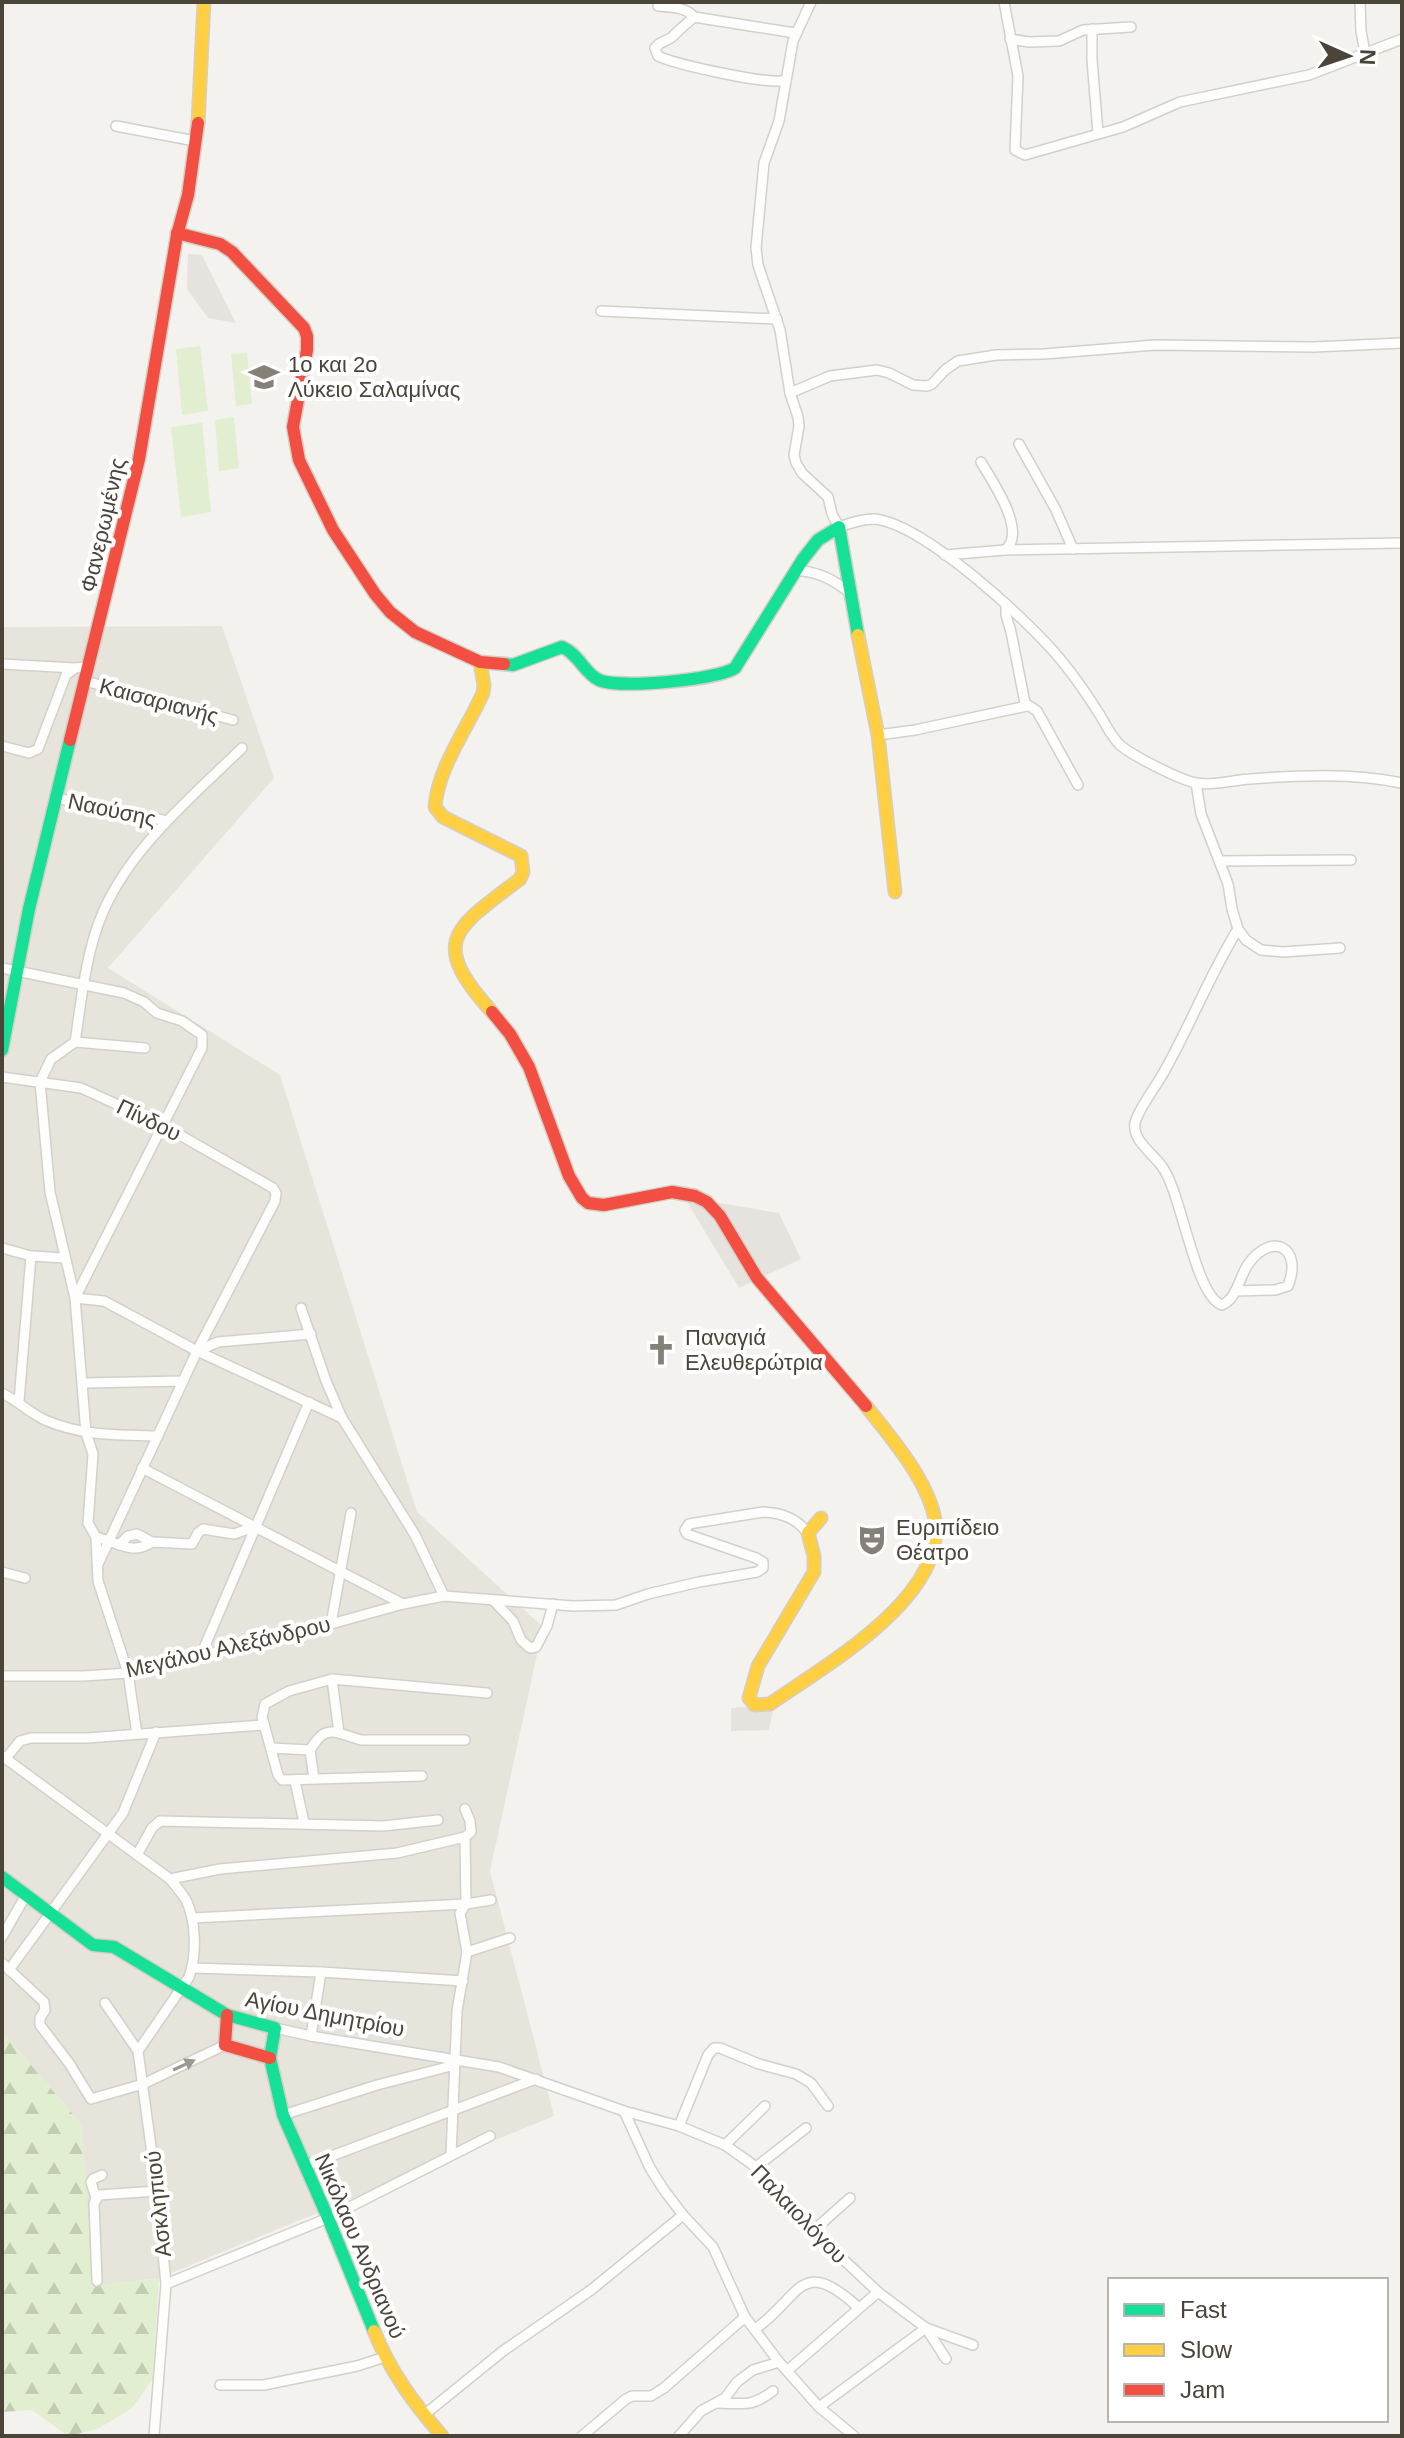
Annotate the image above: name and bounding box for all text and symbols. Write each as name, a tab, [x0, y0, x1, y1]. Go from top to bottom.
north arrow	[1308, 16, 1388, 96]
text: N	[1355, 48, 1380, 66]
place label: 1ο και 2ο Λύκειο Σαλαμίνας	[288, 352, 460, 402]
school or university icon: 1ο και 2ο Λύκειο Σαλαμίνας	[247, 360, 281, 394]
street label: Φανερωμένης	[75, 455, 131, 595]
street label: Καισαριανής	[97, 673, 221, 729]
street label: Ναούσης	[66, 788, 158, 832]
street label: Πίνδου	[113, 1094, 185, 1146]
place label: Παναγιά Ελευθερώτρια	[685, 1325, 823, 1375]
church icon: Παναγιά Ελευθερώτρια	[644, 1333, 678, 1367]
place label: Ευριπίδειο Θέατρο	[896, 1515, 999, 1565]
theatre icon: Ευριπίδειο Θέατρο	[855, 1523, 889, 1557]
street label: Μεγάλου Αλεξάνδρου	[123, 1611, 333, 1683]
street label: Αγίου Δημητρίου	[243, 1986, 407, 2042]
one-way arrow	[172, 2058, 195, 2072]
street label: Ασκληπιού	[140, 2150, 176, 2258]
street label: Νικόλαου Ανδριανού	[310, 2150, 410, 2342]
street label: Παλαιολόγου	[746, 2160, 852, 2268]
legend	[1108, 2278, 1388, 2422]
text: Fast	[1180, 2296, 1227, 2323]
text: Slow	[1180, 2336, 1233, 2363]
text: Jam	[1180, 2376, 1225, 2403]

